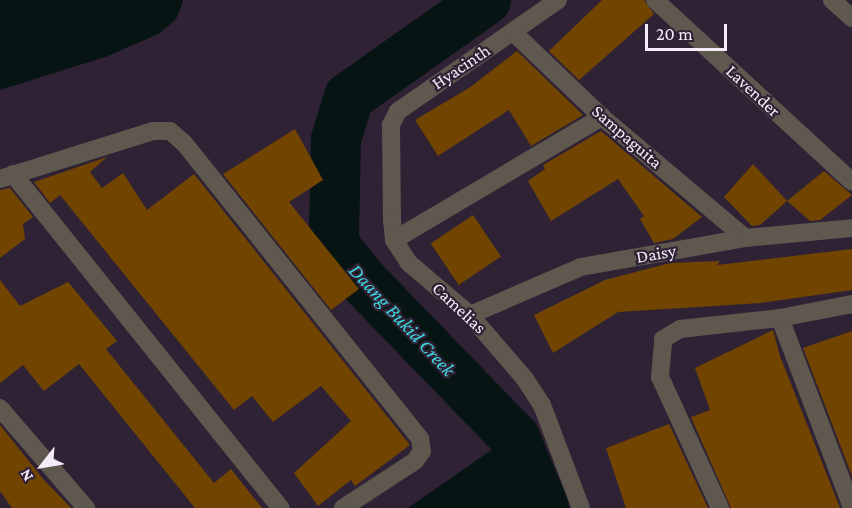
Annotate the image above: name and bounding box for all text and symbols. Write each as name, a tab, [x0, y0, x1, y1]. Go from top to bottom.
scale bar	[648, 12, 730, 50]
text: 20 m	[656, 24, 693, 44]
street label: Hyacinth	[428, 40, 494, 94]
street label: Lavender	[721, 60, 785, 122]
street label: Sampaguita	[587, 101, 667, 173]
street label: Daisy	[634, 240, 678, 268]
water label: Daang Bukid Creek	[344, 259, 460, 381]
street label: Camelias	[427, 278, 491, 338]
north arrow	[12, 436, 72, 496]
text: N	[16, 466, 36, 485]

